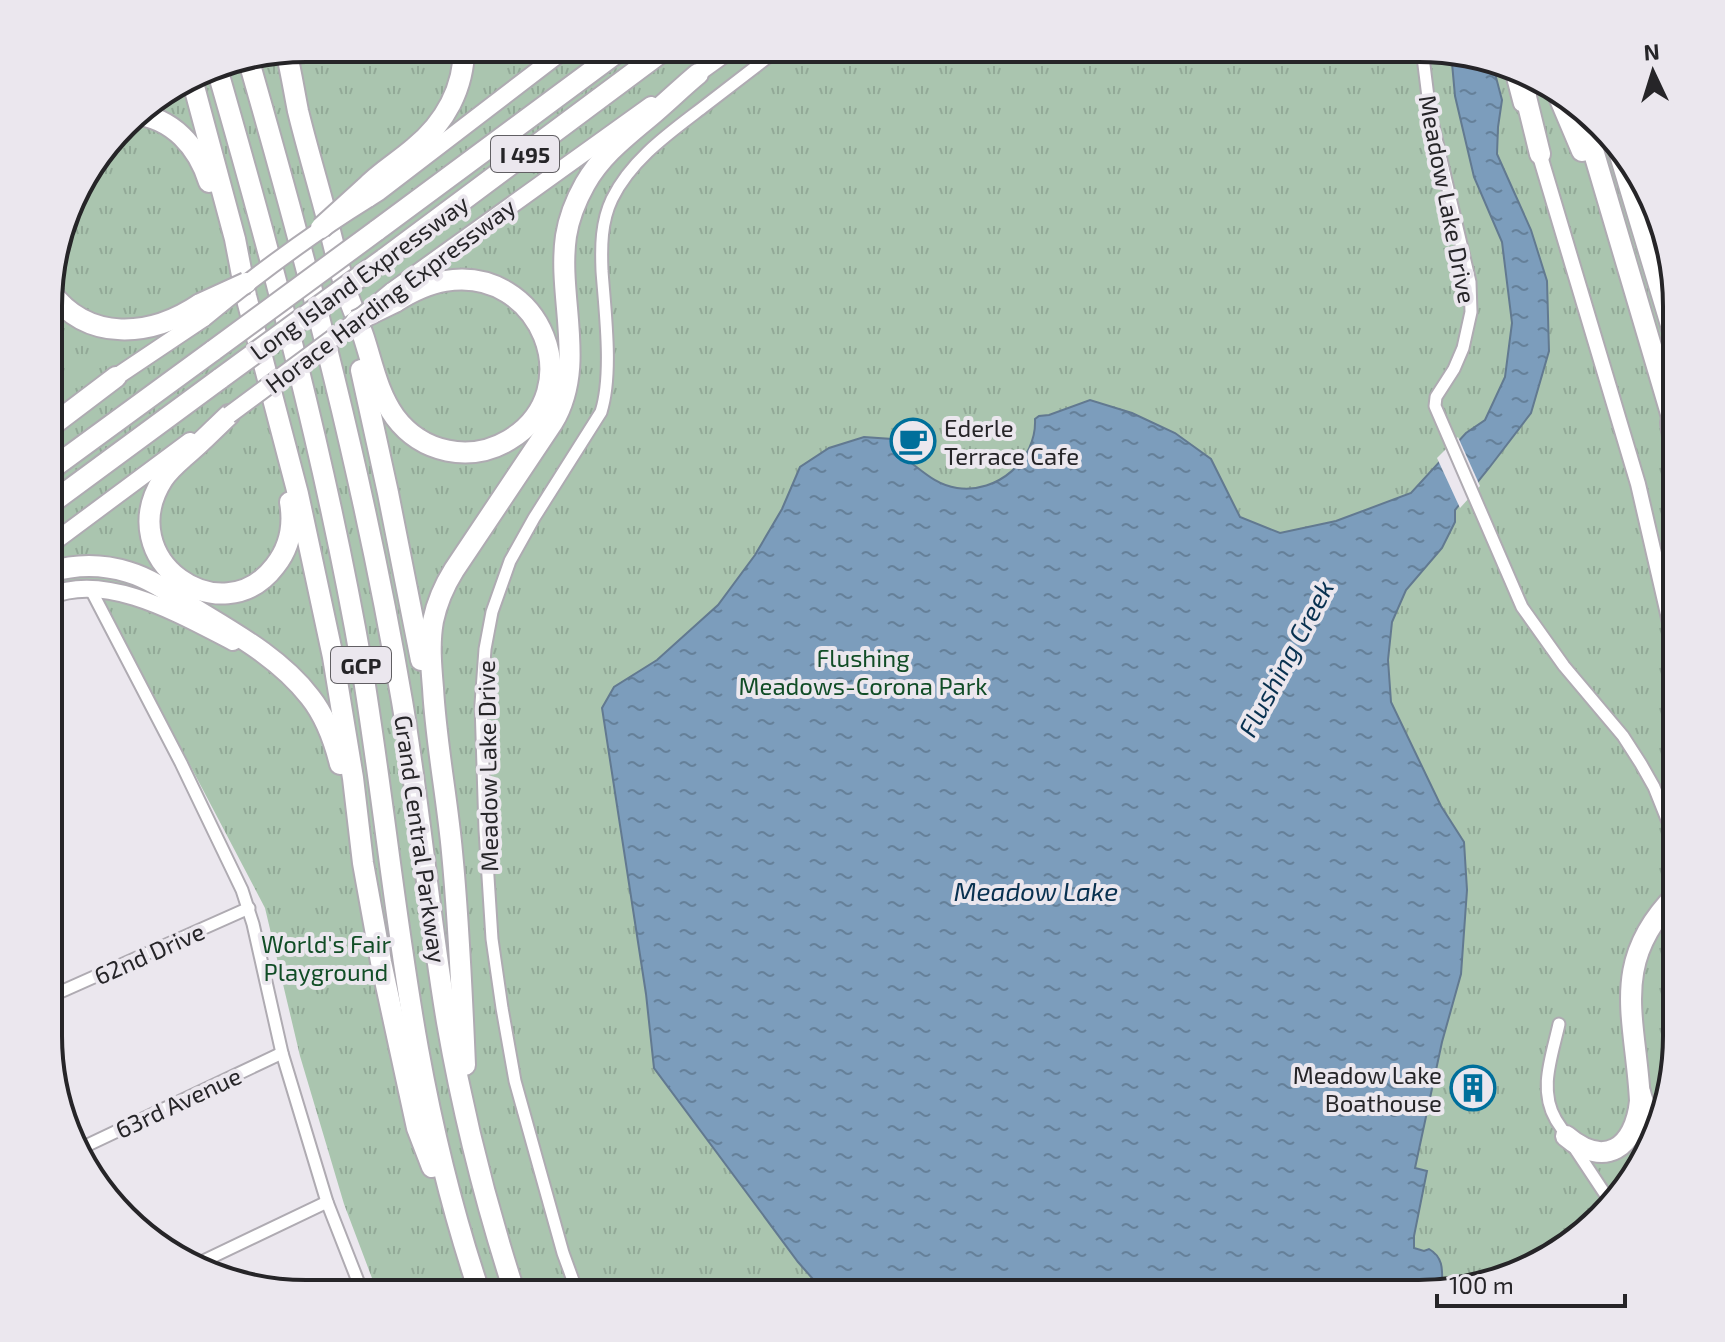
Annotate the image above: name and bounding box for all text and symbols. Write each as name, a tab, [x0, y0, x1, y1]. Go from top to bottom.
north arrow	[1613, 32, 1693, 112]
text: N	[1643, 38, 1660, 65]
street label: Meadow Lake Drive	[1414, 92, 1482, 306]
road number: I 495	[491, 136, 559, 172]
street label: Long Island Expressway	[244, 188, 474, 366]
street label: Horace Harding Expressway	[259, 191, 521, 398]
place label: Ederle Terrace Cafe	[944, 413, 1079, 470]
cafe icon: Ederle Terrace Cafe	[889, 417, 937, 465]
water label: Flushing Creek	[1231, 574, 1339, 742]
park label: Flushing Meadows-Corona Park	[739, 643, 987, 700]
road number: GCP	[331, 647, 391, 683]
street label: Meadow Lake Drive	[471, 660, 503, 872]
street label: Grand Central Parkway	[389, 713, 453, 965]
water label: Meadow Lake	[954, 875, 1118, 906]
street label: 62nd Drive	[90, 916, 208, 990]
park label: World's Fair Playground	[261, 929, 391, 986]
street label: 63rd Avenue	[111, 1060, 245, 1144]
place label: Meadow Lake Boathouse	[1293, 1060, 1442, 1117]
building icon: Meadow Lake Boathouse	[1449, 1064, 1497, 1112]
scale bar	[1437, 1258, 1625, 1308]
text: 100 m	[1449, 1270, 1514, 1299]

